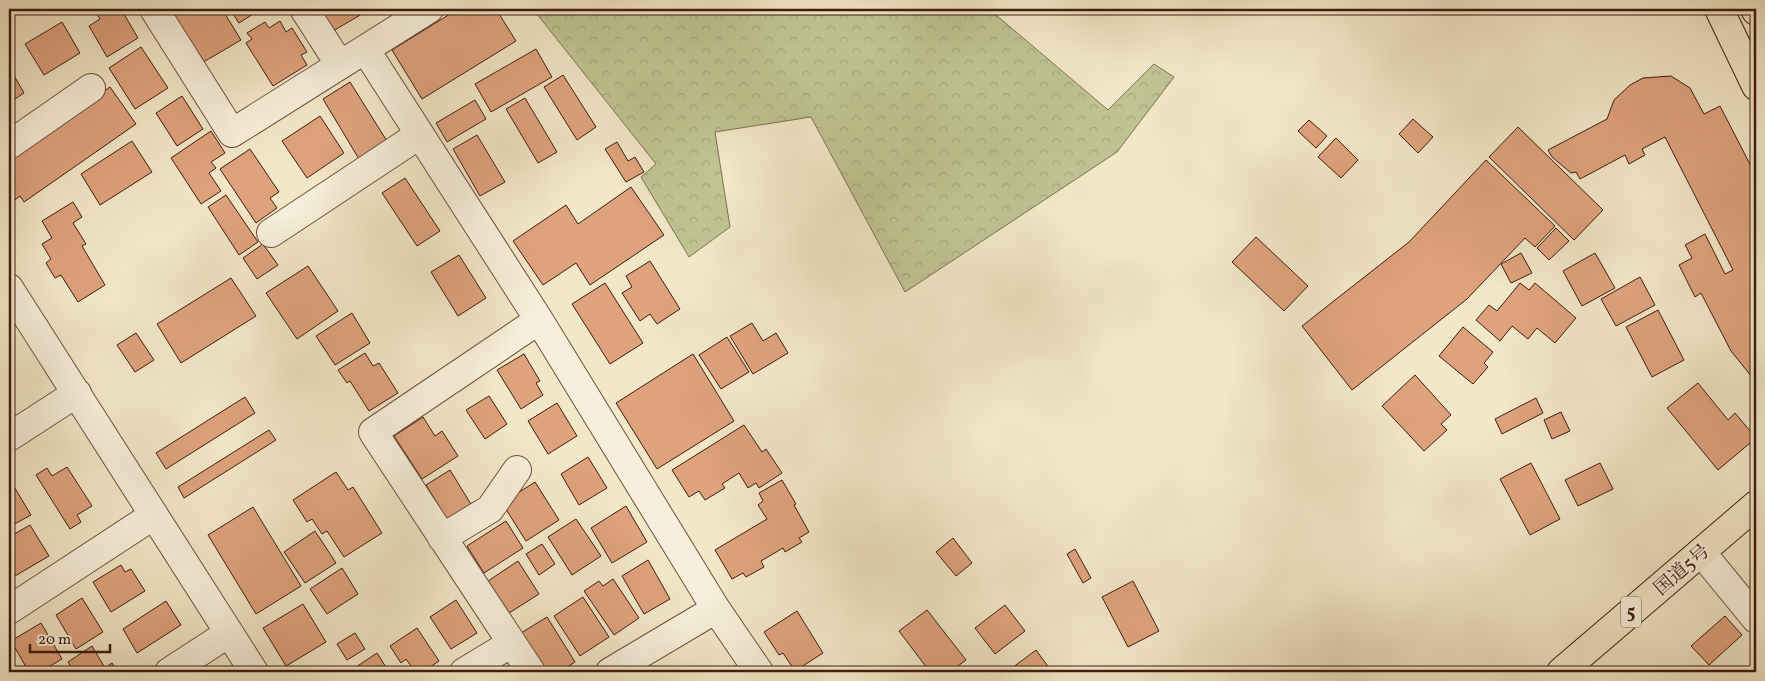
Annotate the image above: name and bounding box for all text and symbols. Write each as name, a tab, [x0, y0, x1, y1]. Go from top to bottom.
street label: 国道5号	[1649, 539, 1716, 602]
road number: 5	[1621, 596, 1641, 628]
scale bar	[30, 621, 110, 653]
text: 20 m	[38, 630, 71, 651]

